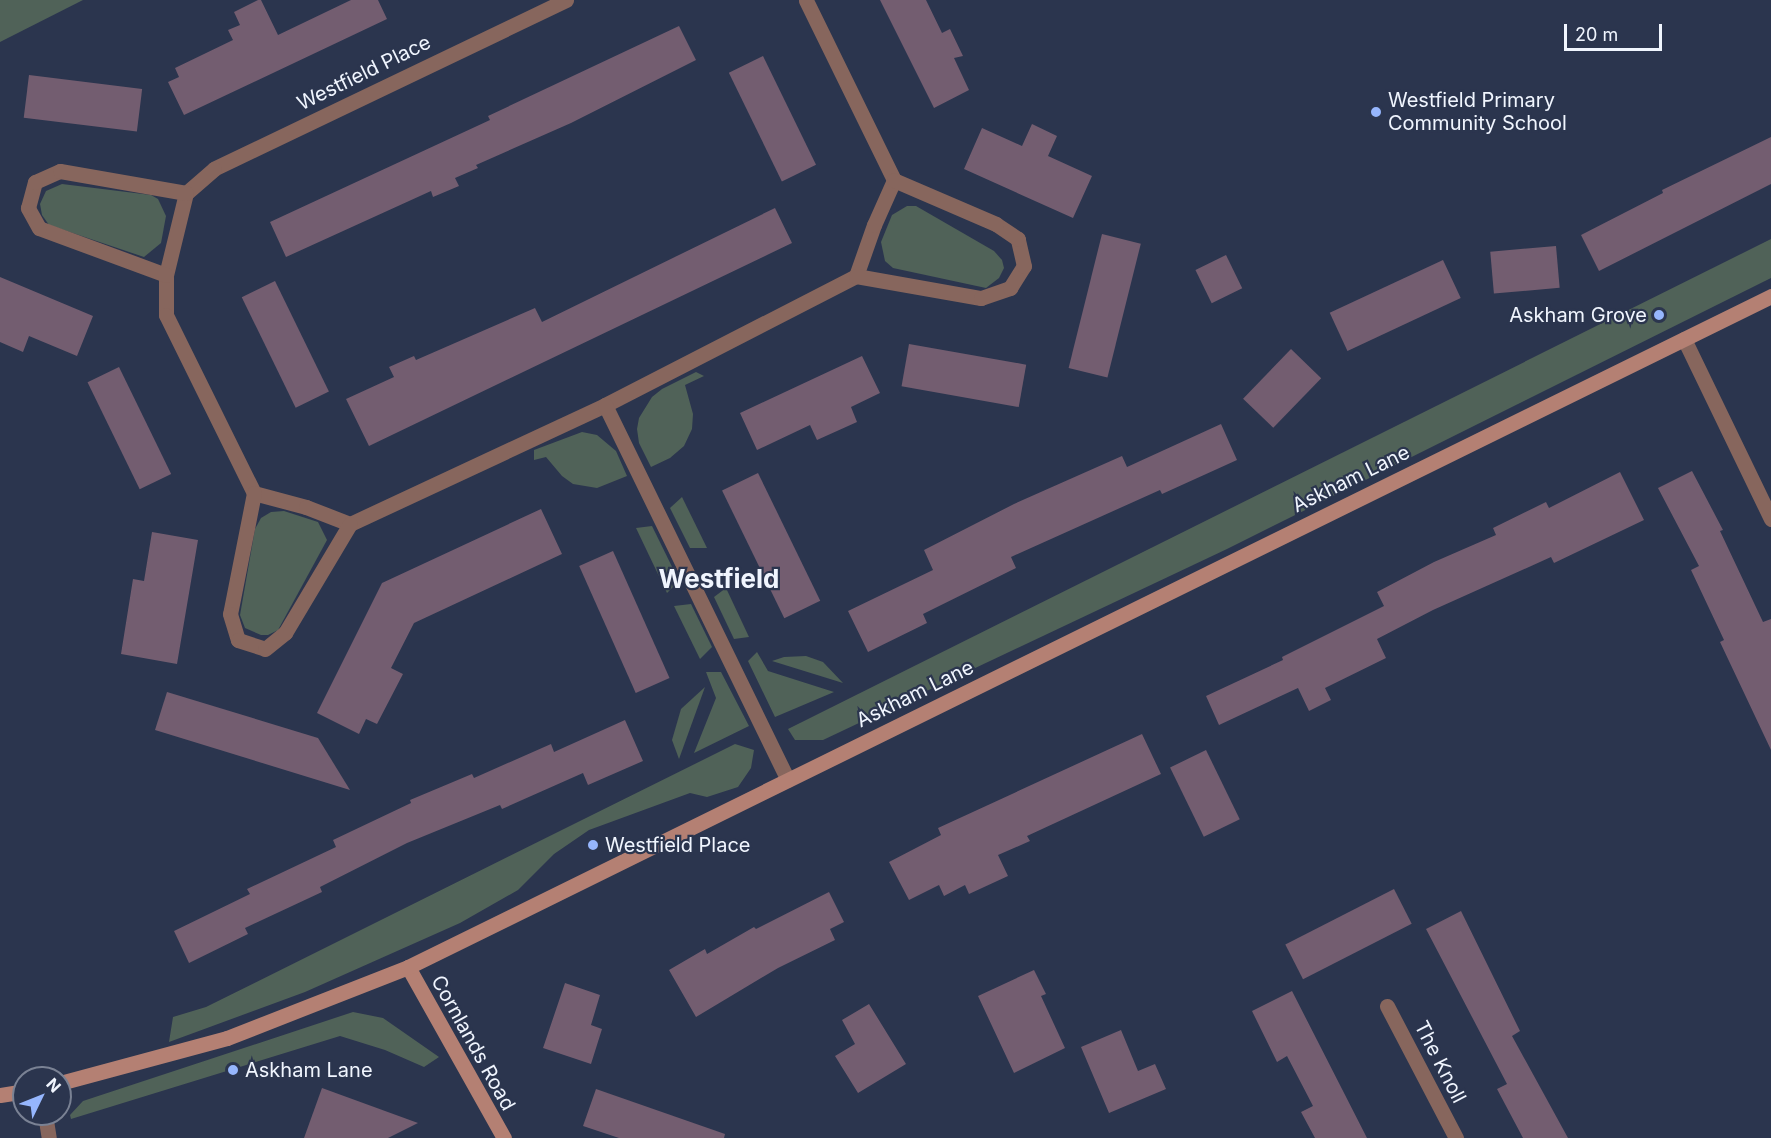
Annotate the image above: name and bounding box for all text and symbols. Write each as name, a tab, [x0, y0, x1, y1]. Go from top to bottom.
scale bar	[1567, 12, 1664, 50]
text: 20 m	[1575, 24, 1618, 45]
street label: Westfield Place	[293, 30, 435, 116]
place label: Westfield Primary Community School	[1388, 88, 1567, 135]
marker: Westfield Primary Community School	[1369, 105, 1383, 119]
place label: Askham Grove	[1509, 303, 1647, 327]
marker: Askham Grove	[1652, 308, 1666, 322]
street label: Askham Lane	[1288, 440, 1414, 518]
district label: Westfield	[659, 563, 779, 595]
street label: Askham Lane	[852, 655, 978, 733]
place label: Westfield Place	[605, 833, 751, 857]
marker: Westfield Place	[586, 838, 600, 852]
street label: Cornlands Road	[426, 971, 520, 1115]
street label: The Knoll	[1409, 1017, 1471, 1107]
place label: Askham Lane	[245, 1058, 373, 1082]
marker: Askham Lane	[226, 1063, 240, 1077]
north arrow	[12, 1066, 72, 1126]
text: N	[42, 1074, 65, 1096]

